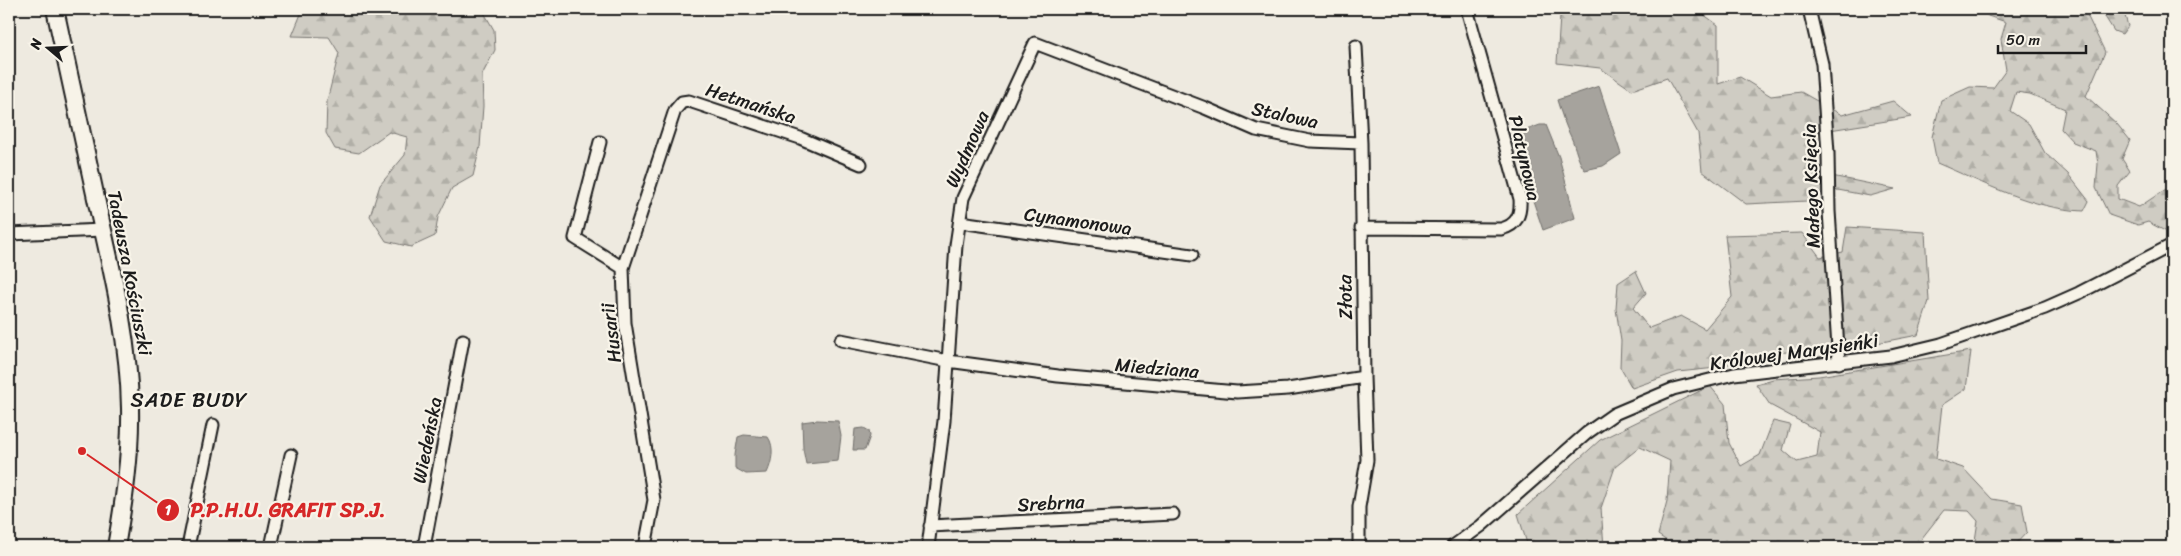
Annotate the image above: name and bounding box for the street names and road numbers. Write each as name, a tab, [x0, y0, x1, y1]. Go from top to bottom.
street label: Hetmańska	[702, 73, 801, 133]
street label: Stalowa	[1249, 92, 1322, 138]
street label: Wydmowa	[935, 105, 999, 193]
street label: Platynowa	[1499, 112, 1551, 205]
street label: Małego Księcia	[1792, 123, 1830, 249]
street label: Tadeusza Kościuszki	[98, 188, 162, 359]
street label: Cynamonowa	[1022, 197, 1134, 245]
street label: Złota	[1328, 274, 1362, 320]
street label: Husarii	[591, 300, 631, 365]
street label: Królowej Marysieńki	[1708, 324, 1881, 380]
street label: Miedziana	[1114, 348, 1201, 388]
street label: Wiedeńska	[402, 393, 452, 486]
street label: Srebrna	[1017, 485, 1086, 521]

